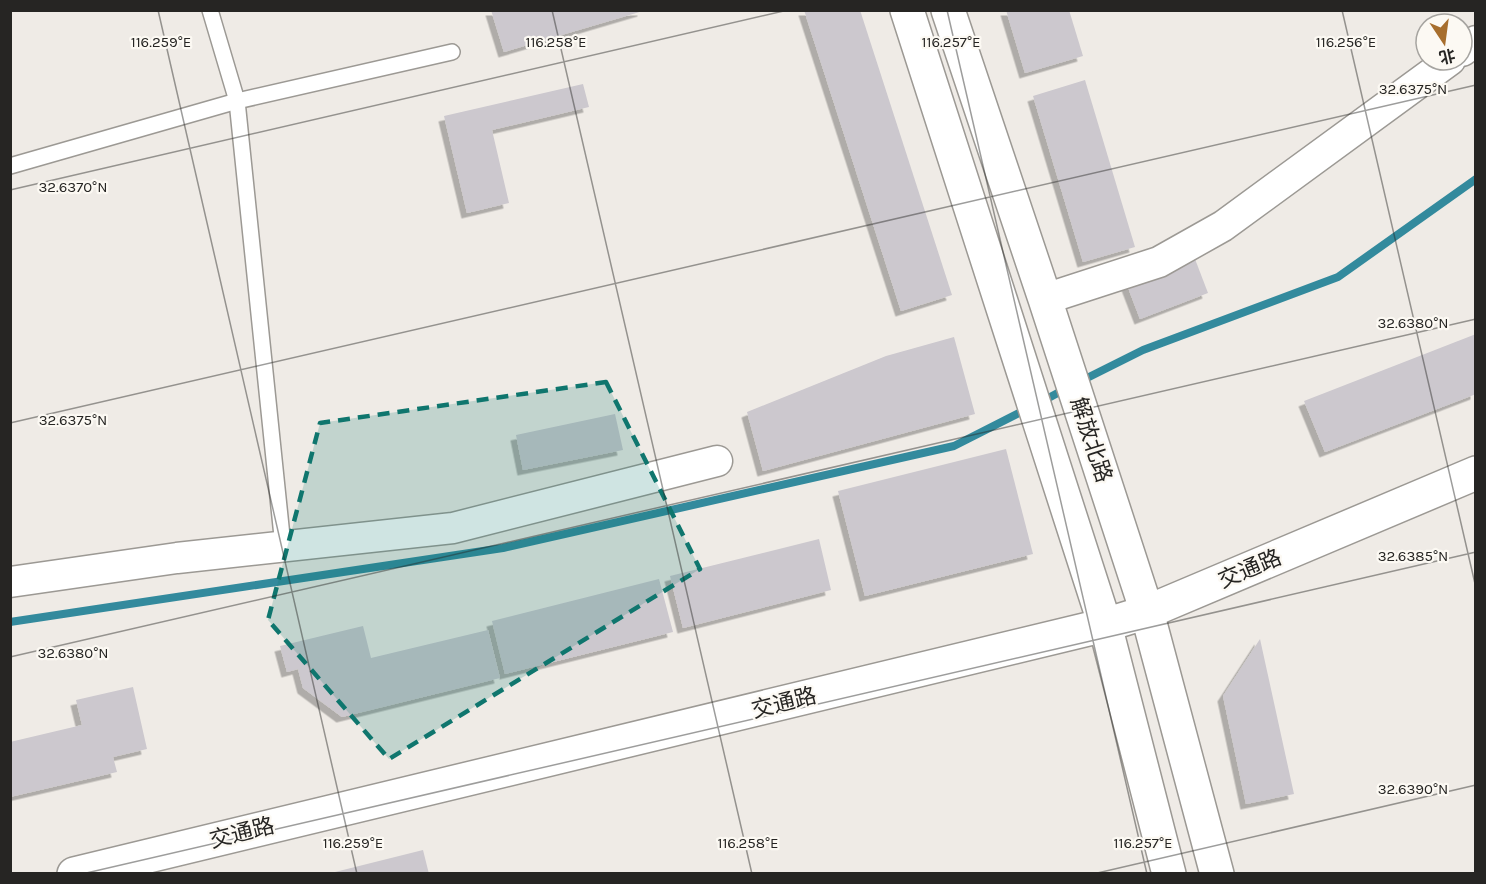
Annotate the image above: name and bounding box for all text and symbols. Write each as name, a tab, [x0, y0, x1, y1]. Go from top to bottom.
north arrow	[1414, 12, 1474, 72]
text: 116.259°E	[131, 33, 191, 51]
text: 116.258°E	[525, 33, 587, 51]
text: 116.257°E	[922, 33, 980, 51]
text: 116.256°E	[1316, 33, 1376, 51]
text: 北	[1437, 45, 1457, 67]
text: 32.6375°N	[1379, 80, 1447, 98]
text: 32.6370°N	[39, 178, 107, 196]
text: 32.6380°N	[1377, 314, 1449, 332]
street label: 解放北路	[1065, 394, 1117, 486]
text: 32.6375°N	[39, 411, 107, 429]
street label: 交通路	[1215, 544, 1285, 594]
text: 32.6385°N	[1378, 547, 1448, 565]
text: 32.6380°N	[37, 644, 109, 662]
street label: 交通路	[749, 682, 819, 724]
text: 32.6390°N	[1378, 780, 1448, 798]
street label: 交通路	[207, 812, 277, 854]
text: 116.259°E	[323, 834, 383, 852]
text: 116.258°E	[717, 834, 779, 852]
text: 116.257°E	[1114, 834, 1172, 852]

